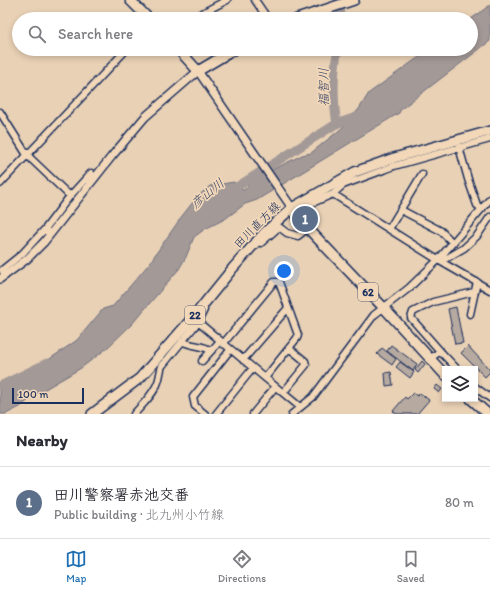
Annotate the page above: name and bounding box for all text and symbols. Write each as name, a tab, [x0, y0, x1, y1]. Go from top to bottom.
search box	[12, 12, 478, 56]
icon: search	[26, 23, 48, 45]
text: Search here	[58, 25, 133, 43]
water label: 福智川	[316, 67, 331, 107]
water label: 彦山川	[187, 175, 227, 211]
street label: 田川直方線	[231, 199, 283, 251]
pin: 1	[292, 204, 318, 234]
your location	[274, 261, 294, 281]
road number: 62	[358, 283, 378, 301]
road number: 22	[185, 306, 205, 324]
map controls	[442, 366, 478, 402]
button: layers	[442, 366, 478, 402]
scale bar	[12, 386, 84, 405]
text: 100 m	[18, 388, 48, 401]
text: Nearby	[16, 430, 68, 450]
text: 田川警察署赤池交番	[54, 486, 189, 504]
text: 1	[26, 495, 32, 510]
text: 80 m	[445, 495, 474, 510]
text: Public building · 北九州小竹線	[54, 507, 224, 522]
tab: Map	[65, 548, 87, 585]
tab: Directions	[218, 548, 266, 585]
tab: Saved	[397, 548, 425, 585]

